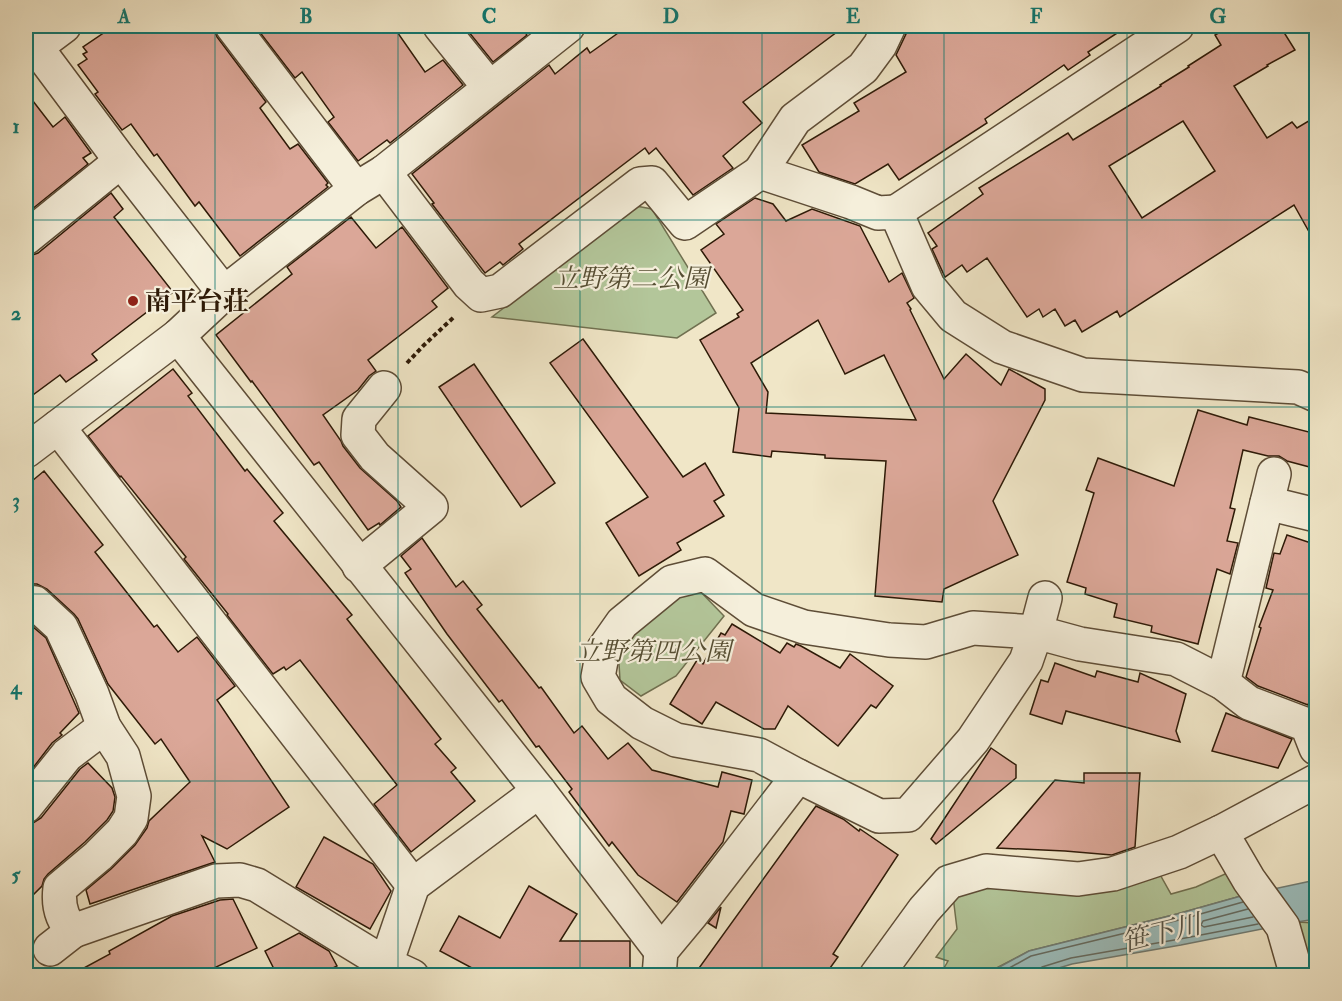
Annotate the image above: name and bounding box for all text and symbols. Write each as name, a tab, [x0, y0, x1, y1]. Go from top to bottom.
text: A	[117, 4, 131, 29]
text: B	[299, 4, 313, 29]
text: C	[482, 4, 496, 29]
text: D	[663, 4, 679, 29]
text: E	[846, 4, 861, 29]
text: F	[1030, 4, 1043, 29]
text: G	[1210, 4, 1227, 29]
text: 1	[12, 114, 20, 139]
park label: 立野第二公園	[553, 263, 713, 295]
place label: 南平台荘	[145, 286, 249, 318]
marker: 南平台荘	[126, 294, 140, 308]
text: 2	[11, 301, 21, 326]
text: 3	[12, 488, 20, 513]
park label: 立野第四公園	[575, 636, 735, 668]
text: 4	[10, 675, 23, 700]
text: 5	[12, 862, 22, 887]
water label: 笹下川	[1118, 907, 1207, 959]

